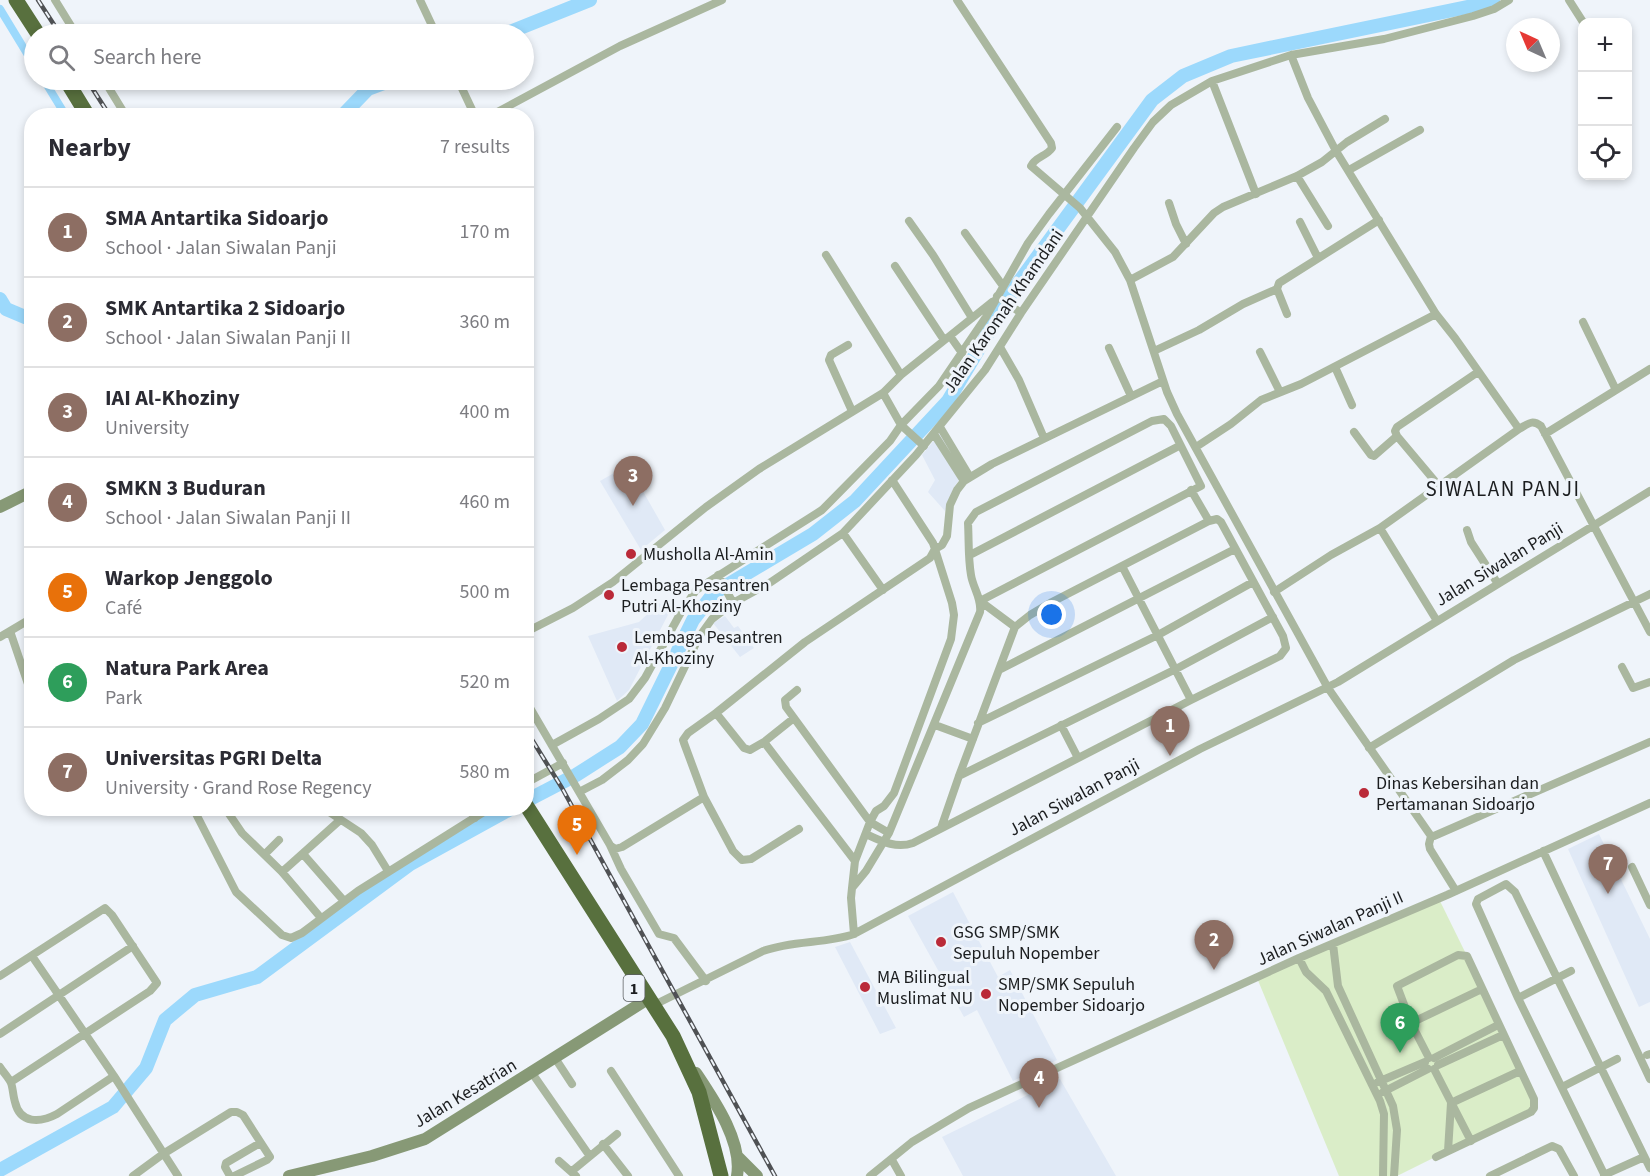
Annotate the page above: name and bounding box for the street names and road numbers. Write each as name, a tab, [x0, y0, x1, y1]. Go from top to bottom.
street label: Jalan Karomah Khamdani	[937, 224, 1070, 398]
street label: Jalan Siwalan Panji	[1431, 516, 1568, 612]
street label: Jalan Siwalan Panji	[1004, 752, 1144, 843]
street label: Jalan Siwalan Panji II	[1253, 885, 1407, 972]
road number: 1	[624, 975, 644, 1001]
street label: Jalan Kesatrian	[409, 1053, 521, 1134]

